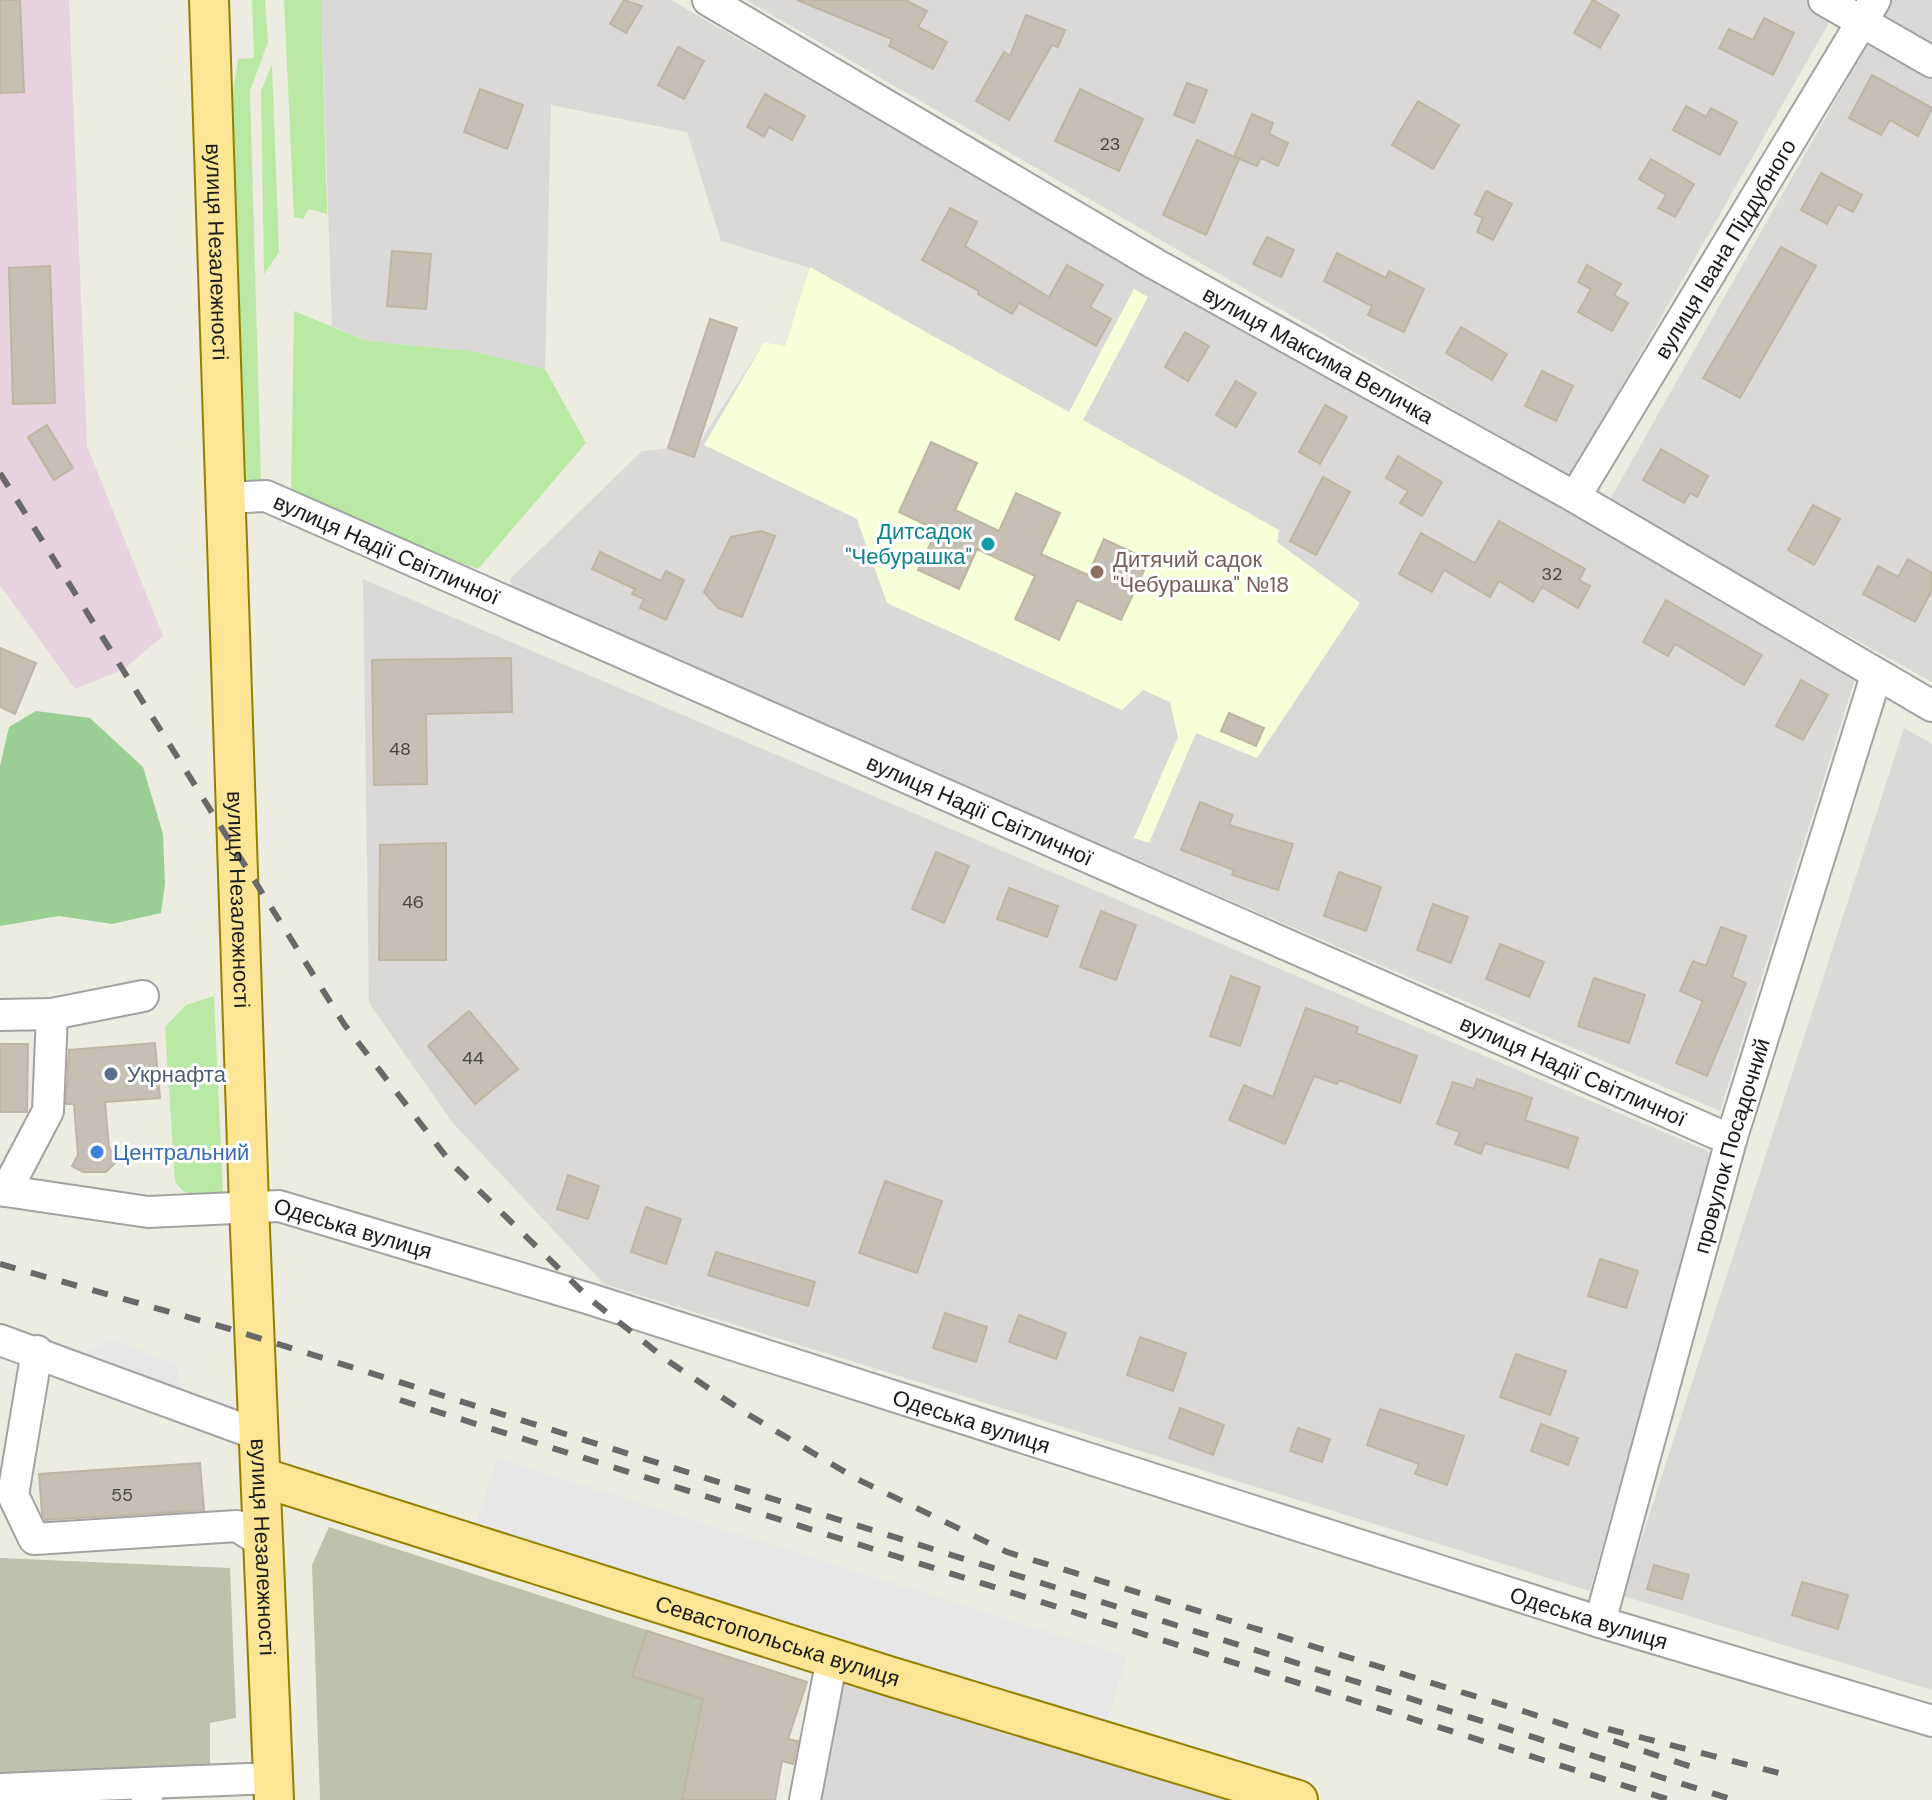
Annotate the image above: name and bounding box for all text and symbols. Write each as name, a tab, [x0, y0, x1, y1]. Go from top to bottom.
house number: 23	[1099, 132, 1121, 156]
street label: вулиця Івана Піддубного	[1647, 133, 1802, 364]
street label: вулиця Незалежності	[199, 143, 235, 361]
street label: вулиця Максима Величка	[1198, 279, 1440, 431]
street label: вулиця Надії Світличної	[269, 487, 504, 612]
place label: Дитсадок "Чебурашка"	[845, 517, 972, 571]
marker: Дитсадок "Чебурашка"	[979, 535, 997, 553]
place label: Дитячий садок "Чебурашка" №18	[1113, 545, 1289, 599]
house number: 32	[1541, 562, 1563, 586]
marker: Дитячий садок "Чебурашка" №18	[1088, 563, 1106, 581]
house number: 48	[389, 737, 411, 761]
street label: вулиця Надії Світличної	[862, 747, 1098, 872]
street label: вулиця Незалежності	[221, 790, 257, 1009]
house number: 46	[402, 890, 424, 914]
street label: вулиця Надії Світличної	[1456, 1008, 1691, 1133]
street label: провулок Посадочний	[1686, 1034, 1776, 1257]
house number: 44	[462, 1046, 484, 1070]
place label: Укрнафта	[127, 1060, 227, 1089]
marker: Укрнафта	[102, 1065, 120, 1083]
place label: Центральний	[113, 1138, 249, 1167]
marker: Центральний	[88, 1143, 106, 1161]
street label: Одеська вулиця	[270, 1191, 436, 1265]
street label: Одеська вулиця	[889, 1382, 1054, 1460]
street label: вулиця Незалежності	[244, 1438, 282, 1656]
house number: 55	[111, 1483, 133, 1507]
street label: Одеська вулиця	[1506, 1580, 1671, 1656]
street label: Севастопольська вулиця	[652, 1588, 903, 1693]

